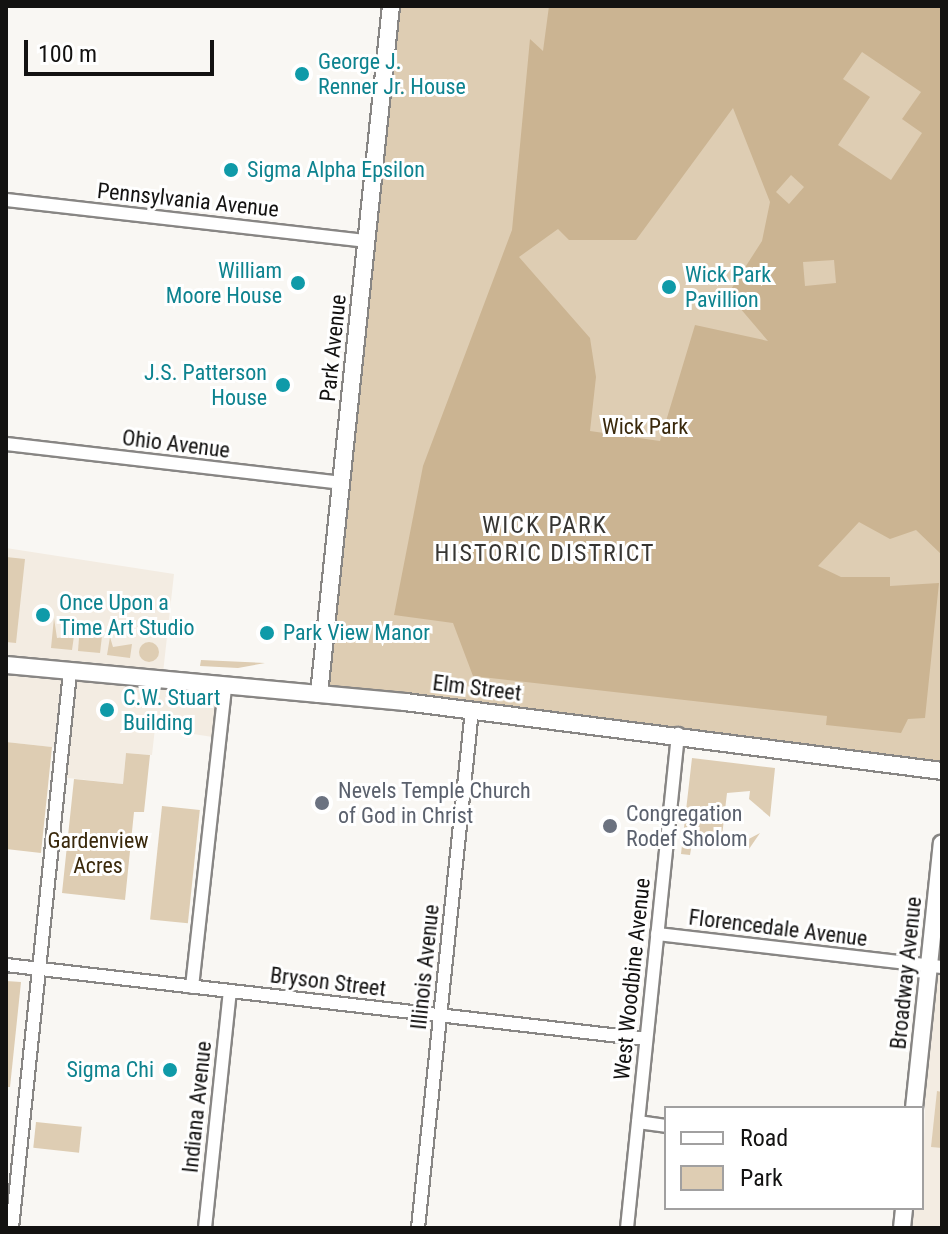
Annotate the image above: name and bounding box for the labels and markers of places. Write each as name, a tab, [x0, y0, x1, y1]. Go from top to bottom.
place label: George J. Renner Jr. House	[318, 48, 466, 100]
marker: George J. Renner Jr. House	[293, 65, 311, 83]
place label: Sigma Alpha Epsilon	[247, 157, 425, 183]
marker: Sigma Alpha Epsilon	[222, 161, 240, 179]
place label: William Moore House	[166, 257, 282, 308]
place label: Wick Park Pavillion	[685, 261, 771, 312]
marker: William Moore House	[289, 274, 307, 292]
marker: Wick Park Pavillion	[660, 278, 678, 296]
place label: J.S. Patterson House	[144, 359, 267, 410]
marker: J.S. Patterson House	[274, 376, 292, 394]
place label: Once Upon a Time Art Studio	[59, 589, 194, 640]
marker: Once Upon a Time Art Studio	[34, 606, 52, 624]
place label: Park View Manor	[283, 620, 430, 646]
marker: Park View Manor	[258, 624, 276, 642]
place label: C.W. Stuart Building	[123, 684, 220, 736]
marker: C.W. Stuart Building	[98, 701, 116, 719]
place label: Nevels Temple Church of God in Christ	[338, 777, 531, 828]
marker: Nevels Temple Church of God in Christ	[313, 794, 331, 812]
place label: Congregation Rodef Sholom	[626, 800, 748, 852]
marker: Congregation Rodef Sholom	[601, 817, 619, 835]
place label: Sigma Chi	[66, 1057, 154, 1083]
marker: Sigma Chi	[161, 1061, 179, 1079]

